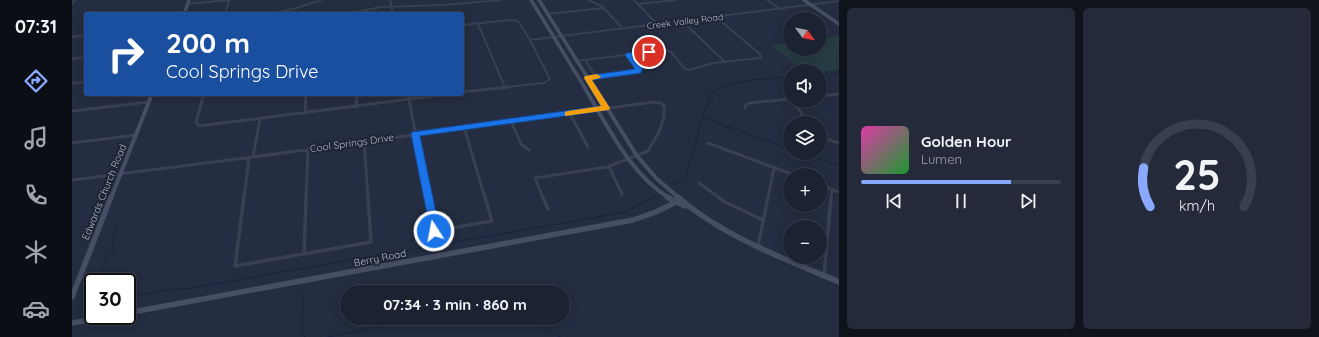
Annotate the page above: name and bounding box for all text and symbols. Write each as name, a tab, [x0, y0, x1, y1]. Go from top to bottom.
street label: Creek Valley Road	[646, 11, 724, 31]
north arrow	[783, 12, 827, 56]
map controls	[783, 12, 827, 264]
text: 07:31	[15, 15, 57, 38]
text: 200 m	[166, 25, 250, 60]
icon: right	[100, 28, 152, 80]
pin	[632, 35, 666, 69]
icon: arrive	[638, 41, 660, 63]
text: Cool Springs Drive	[166, 60, 319, 83]
button: sound	[783, 64, 827, 108]
icon: directions	[22, 67, 50, 95]
button: layers	[783, 116, 827, 160]
icon: music	[22, 124, 50, 152]
street label: Cool Springs Drive	[309, 131, 395, 155]
text: Golden Hour	[921, 132, 1012, 151]
street label: Edwards Church Road	[79, 142, 129, 242]
text: 25	[1173, 147, 1221, 199]
text: Lumen	[921, 151, 962, 167]
button: +	[783, 168, 827, 212]
icon: phone	[22, 181, 50, 209]
icon: previous	[883, 190, 905, 212]
icon: pause	[950, 190, 972, 212]
icon: next	[1017, 190, 1039, 212]
text: km/h	[1179, 196, 1215, 214]
position arrow	[413, 210, 455, 252]
button: −	[783, 220, 827, 264]
icon: climate	[22, 238, 50, 266]
street label: Berry Road	[353, 247, 407, 269]
speed limit sign: 30	[84, 273, 136, 325]
icon: car	[22, 295, 50, 323]
text: 07:34 · 3 min · 860 m	[383, 295, 527, 314]

